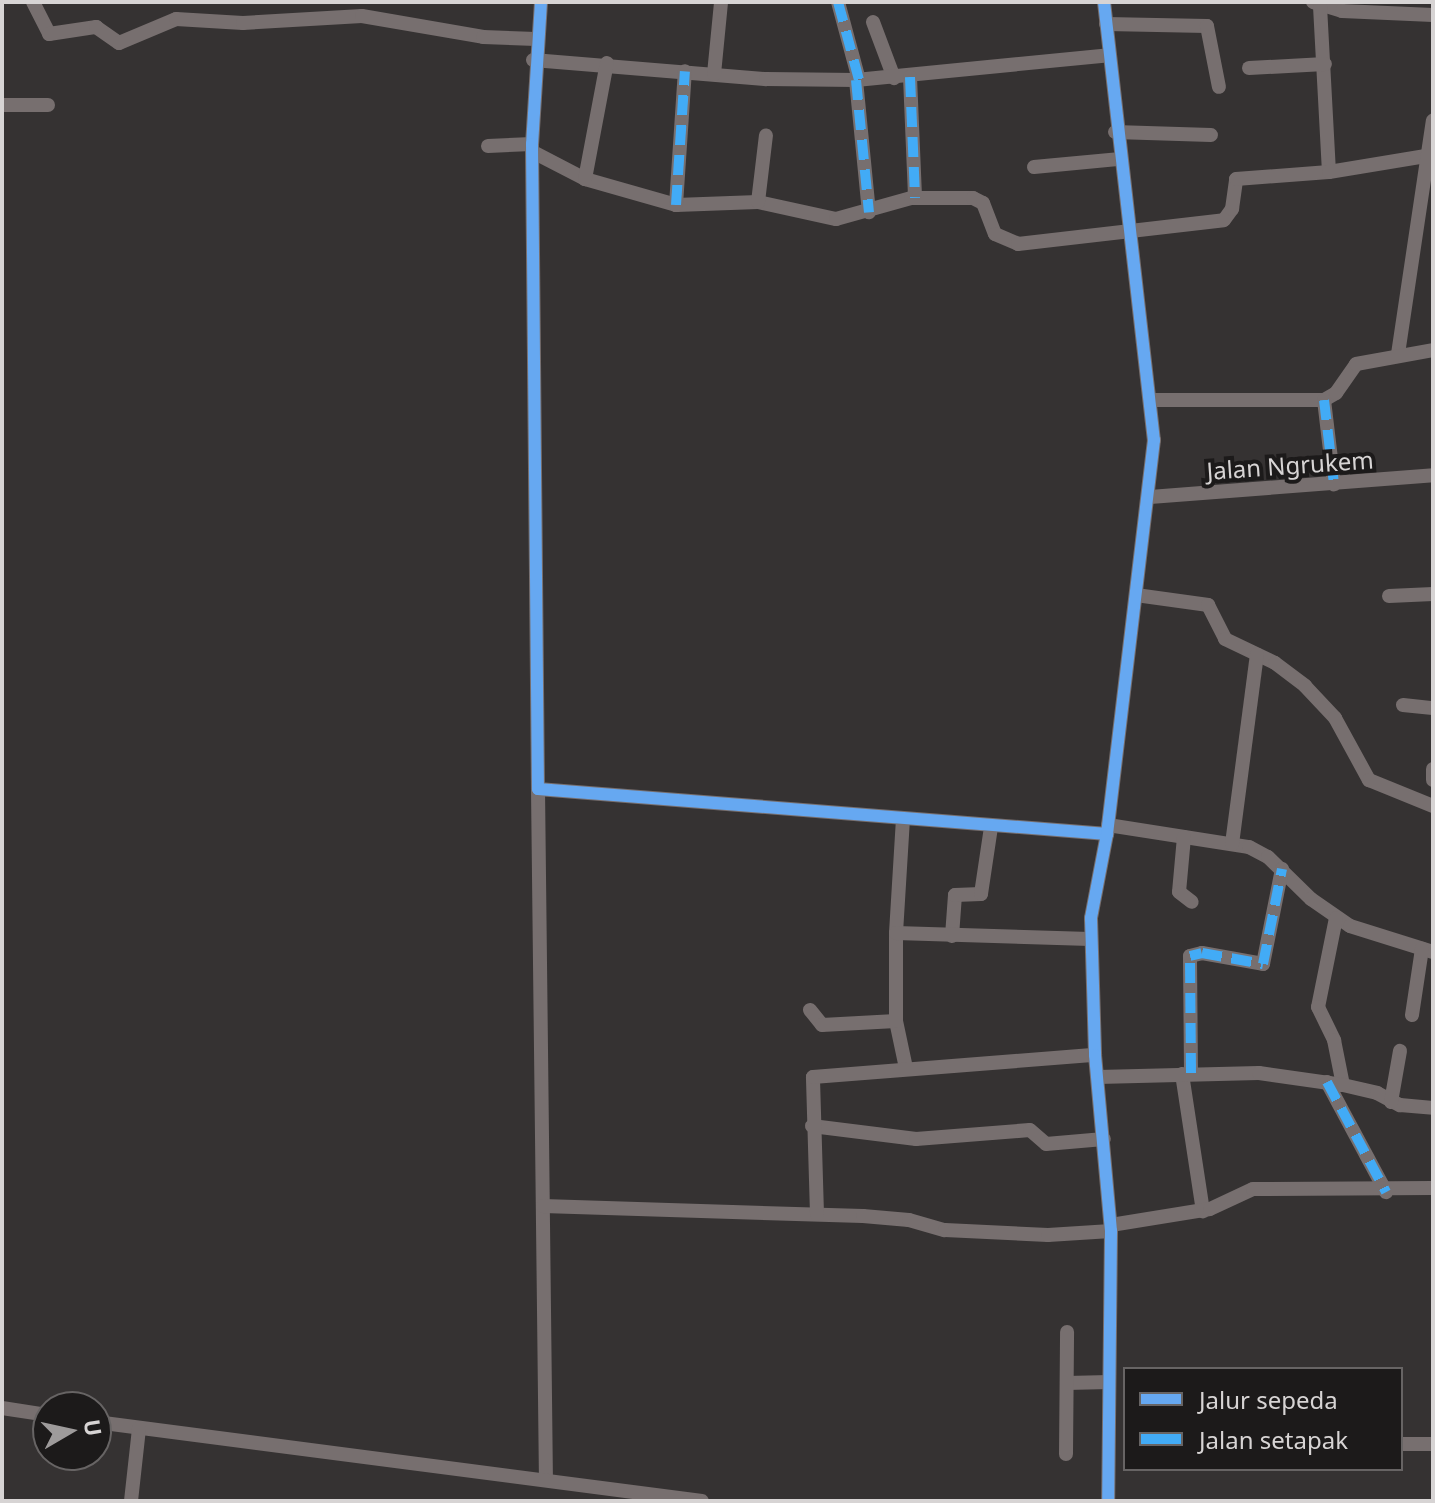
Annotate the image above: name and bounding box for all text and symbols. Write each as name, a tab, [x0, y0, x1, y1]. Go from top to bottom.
street label: Jalan Ngrukem	[1206, 445, 1374, 485]
legend	[1123, 1367, 1403, 1471]
text: Jalur sepeda	[1199, 1383, 1338, 1416]
north arrow	[32, 1391, 112, 1471]
text: U	[78, 1417, 110, 1438]
text: Jalan setapak	[1199, 1423, 1348, 1456]

